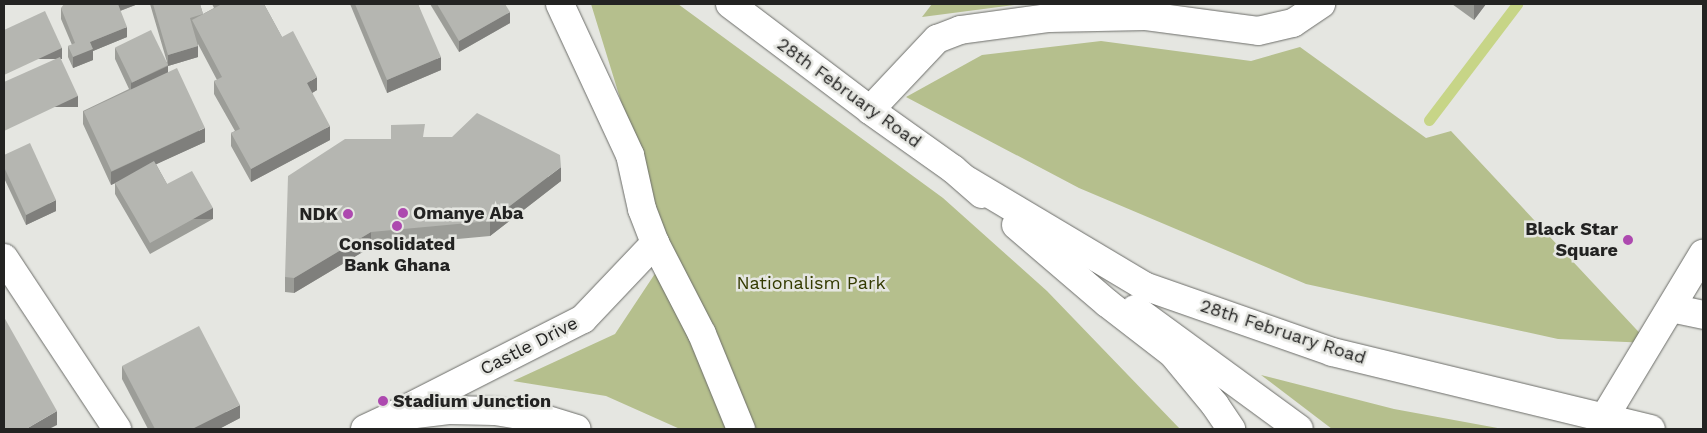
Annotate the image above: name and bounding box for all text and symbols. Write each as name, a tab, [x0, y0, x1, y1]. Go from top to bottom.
street label: 28th February Road	[773, 33, 925, 153]
place label: Omanye Aba	[413, 202, 524, 224]
place label: NDK	[299, 203, 338, 225]
marker: Omanye Aba	[397, 207, 409, 219]
marker: NDK	[342, 208, 354, 220]
place label: Black Star Square	[1525, 219, 1618, 262]
marker: Consolidated Bank Ghana	[391, 220, 403, 232]
place label: Consolidated Bank Ghana	[339, 234, 455, 276]
marker: Black Star Square	[1622, 234, 1634, 246]
park label: Nationalism Park	[736, 272, 886, 294]
street label: 28th February Road	[1197, 295, 1369, 369]
street label: Castle Drive	[477, 312, 581, 380]
place label: Stadium Junction	[393, 390, 551, 412]
marker: Stadium Junction	[377, 395, 389, 407]

